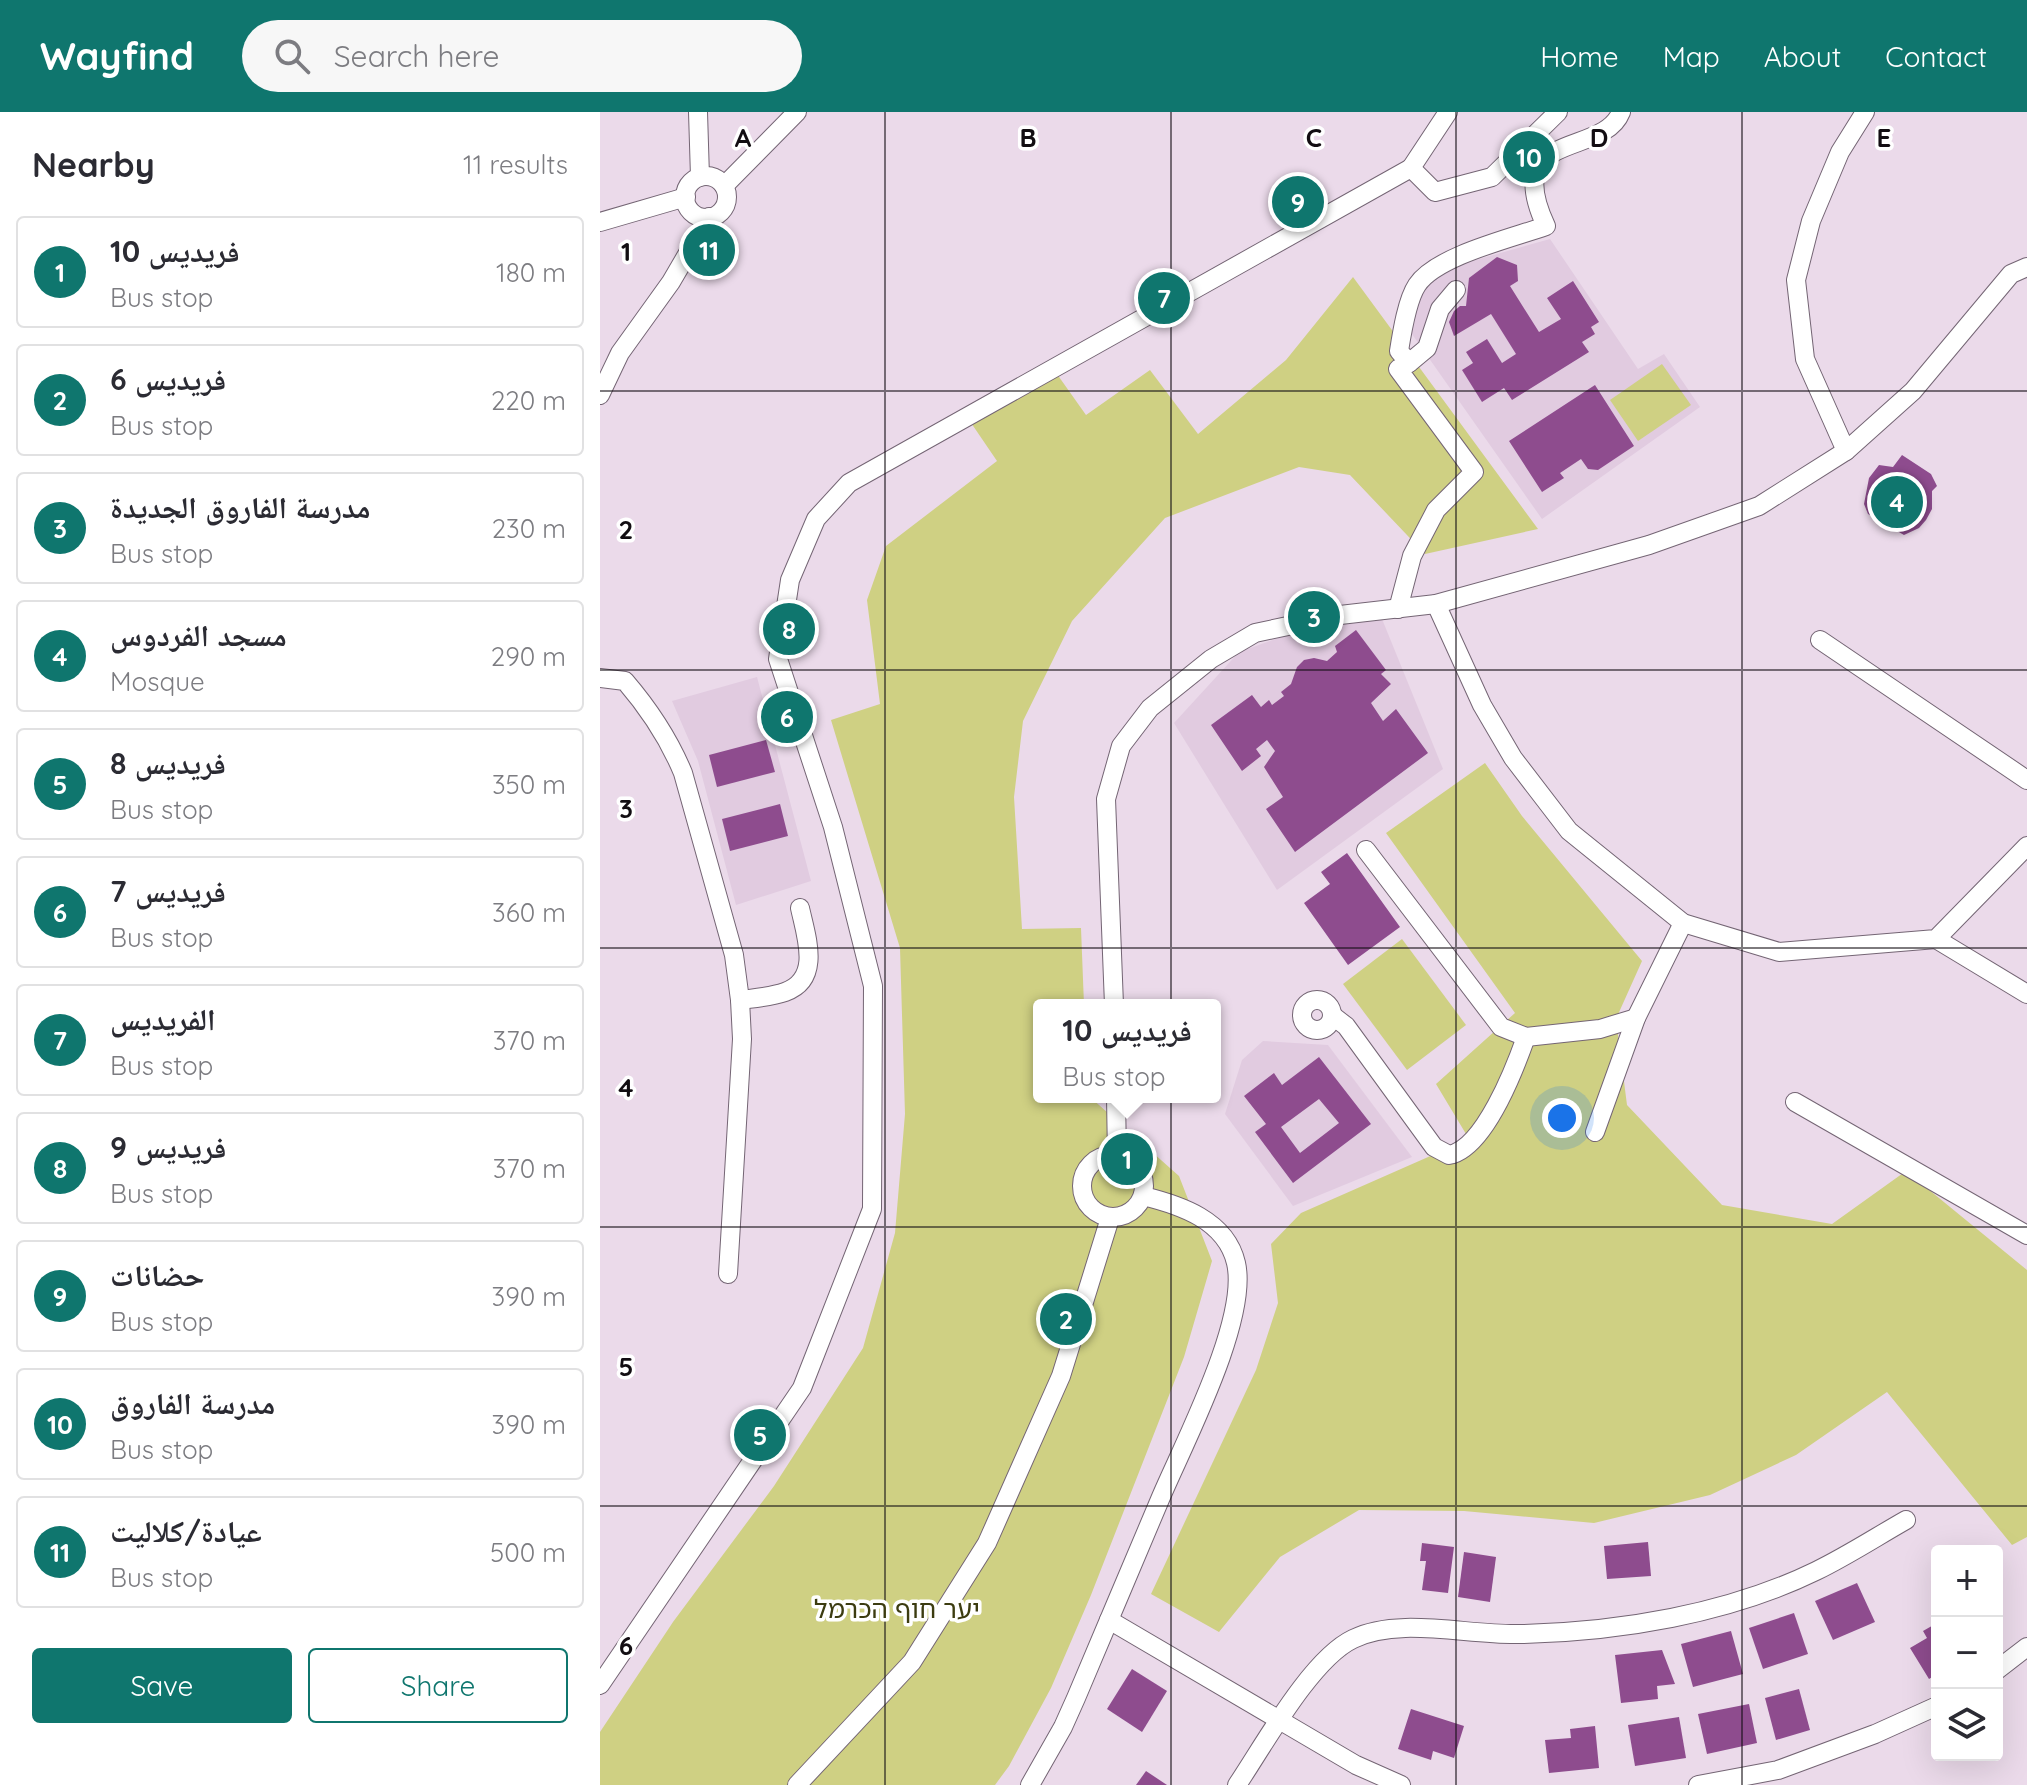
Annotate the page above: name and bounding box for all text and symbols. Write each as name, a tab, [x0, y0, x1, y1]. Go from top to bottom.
search box	[242, 20, 802, 92]
text: Wayfind	[40, 32, 194, 80]
icon: search	[270, 34, 314, 78]
text: Search here	[334, 37, 499, 75]
text: Home	[1540, 39, 1619, 74]
text: Map	[1663, 39, 1720, 74]
text: About	[1764, 39, 1841, 74]
text: Contact	[1885, 39, 1987, 74]
text: A	[735, 121, 752, 154]
text: B	[1019, 121, 1037, 154]
text: C	[1306, 121, 1322, 154]
text: D	[1590, 121, 1608, 154]
text: E	[1877, 121, 1891, 154]
pin: 10	[1503, 127, 1555, 187]
text: Nearby	[32, 143, 155, 186]
text: 11 results	[463, 148, 568, 181]
pin: 9	[1272, 172, 1324, 232]
pin: 11	[683, 220, 735, 280]
text: فريديس 10	[110, 232, 239, 270]
text: 1	[621, 235, 631, 268]
text: 1	[55, 256, 65, 289]
text: 180 m	[496, 256, 566, 289]
pin: 7	[1138, 268, 1190, 328]
text: Bus stop	[110, 281, 213, 314]
text: فريديس 6	[110, 360, 226, 398]
text: 2	[53, 384, 67, 417]
text: 220 m	[491, 384, 566, 417]
text: Bus stop	[110, 409, 213, 442]
pin: 4	[1871, 472, 1923, 532]
text: مدرسة الفاروق الجديدة	[110, 488, 371, 526]
text: 3	[53, 512, 67, 545]
text: 230 m	[492, 512, 566, 545]
text: 2	[619, 513, 633, 546]
text: Bus stop	[110, 537, 213, 570]
pin: 3	[1288, 587, 1340, 647]
pin: 8	[763, 599, 815, 659]
text: مسجد الفردوس	[110, 616, 287, 654]
text: 4	[52, 640, 68, 673]
text: 290 m	[491, 640, 566, 673]
text: Mosque	[110, 665, 205, 698]
pin: 6	[761, 687, 813, 747]
text: فريديس 8	[110, 744, 226, 782]
text: 5	[53, 768, 67, 801]
text: 350 m	[492, 768, 566, 801]
text: 3	[619, 792, 633, 825]
text: Bus stop	[110, 793, 213, 826]
text: فريديس 7	[110, 872, 226, 910]
text: 6	[53, 896, 67, 929]
text: 360 m	[492, 896, 566, 929]
text: Bus stop	[110, 921, 213, 954]
popup	[1033, 999, 1221, 1103]
text: الفريديس	[110, 1000, 216, 1038]
text: فريديس 10	[1062, 1011, 1192, 1049]
text: 7	[53, 1024, 67, 1057]
text: 370 m	[493, 1024, 566, 1057]
text: Bus stop	[110, 1049, 213, 1082]
text: Bus stop	[1062, 1060, 1166, 1093]
text: 4	[618, 1071, 634, 1104]
your location	[1542, 1098, 1582, 1138]
text: فريديس 9	[110, 1128, 226, 1166]
pin: 1	[1101, 1129, 1153, 1189]
text: 8	[53, 1152, 67, 1185]
text: 370 m	[493, 1152, 566, 1185]
text: Bus stop	[110, 1177, 213, 1210]
text: حضانات	[110, 1256, 205, 1294]
text: 9	[53, 1280, 67, 1313]
text: 390 m	[492, 1280, 566, 1313]
pin: 2	[1040, 1289, 1092, 1349]
text: Bus stop	[110, 1305, 213, 1338]
text: 5	[619, 1350, 633, 1383]
text: مدرسة الفاروق	[110, 1384, 275, 1422]
pin: 5	[734, 1405, 786, 1465]
text: 10	[47, 1408, 73, 1441]
text: 390 m	[492, 1408, 566, 1441]
text: Bus stop	[110, 1433, 213, 1466]
text: عيادة/كلاليت	[110, 1512, 262, 1550]
text: 11	[50, 1536, 70, 1569]
text: 500 m	[490, 1536, 566, 1569]
map controls	[1931, 1545, 2003, 1761]
button: +	[1931, 1545, 2003, 1617]
text: Bus stop	[110, 1561, 213, 1594]
park label: יער חוף הכרמל	[814, 1592, 980, 1625]
button: −	[1931, 1617, 2003, 1689]
text: 6	[619, 1629, 633, 1662]
button: Save	[32, 1648, 292, 1723]
button: Share	[308, 1648, 568, 1723]
button: layers	[1931, 1689, 2003, 1761]

